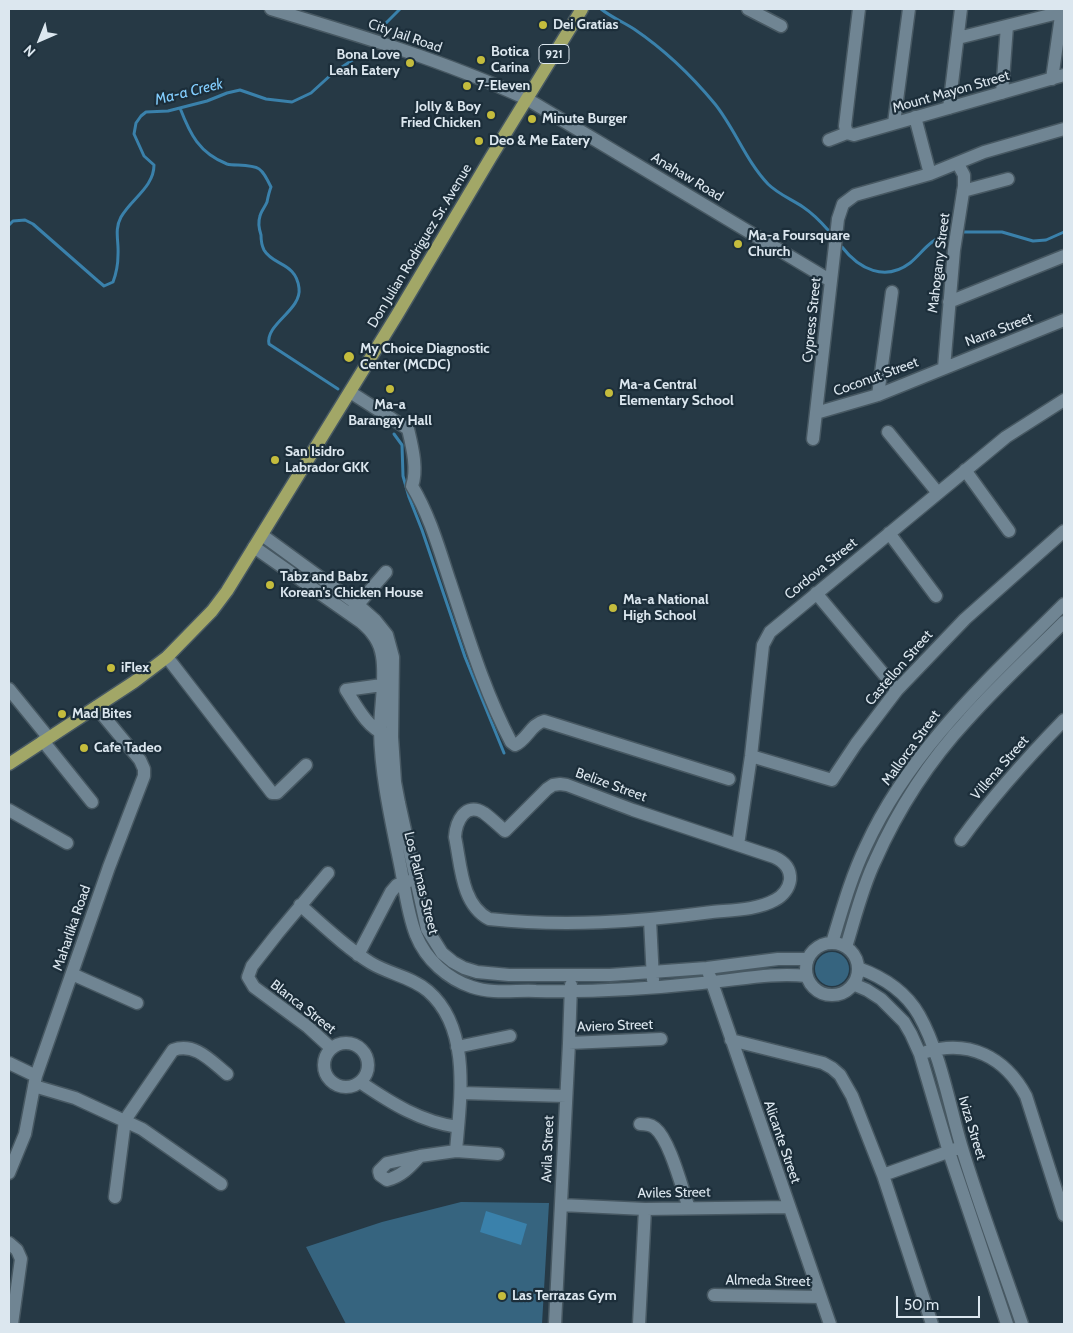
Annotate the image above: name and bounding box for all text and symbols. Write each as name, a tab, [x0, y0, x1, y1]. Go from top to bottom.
north arrow	[15, 15, 65, 65]
street label: City Jail Road	[366, 16, 444, 56]
place label: Dei Gratias	[553, 17, 618, 33]
marker: Dei Gratias	[537, 19, 549, 31]
text: N	[20, 41, 39, 61]
place label: Botica Carina	[491, 44, 529, 76]
road number: 921	[539, 44, 569, 64]
place label: Bona Love Leah Eatery	[329, 47, 400, 80]
marker: Botica Carina	[475, 54, 487, 66]
marker: Bona Love Leah Eatery	[404, 57, 416, 69]
street label: Mount Mayon Street	[890, 67, 1012, 117]
water label: Ma-a Creek	[153, 75, 225, 109]
place label: 7-Eleven	[477, 78, 530, 94]
marker: 7-Eleven	[461, 80, 473, 92]
place label: Jolly & Boy Fried Chicken	[400, 99, 481, 132]
marker: Jolly & Boy Fried Chicken	[485, 109, 497, 121]
place label: Minute Burger	[542, 111, 627, 127]
marker: Minute Burger	[526, 113, 538, 125]
place label: Deo & Me Eatery	[489, 133, 590, 149]
marker: Deo & Me Eatery	[473, 135, 485, 147]
street label: Anahaw Road	[648, 149, 726, 205]
street label: Don Julian Rodriguez Sr. Avenue	[364, 161, 476, 331]
street label: Mahogany Street	[925, 212, 953, 314]
place label: Ma-a Foursquare Church	[748, 228, 850, 260]
marker: Ma-a Foursquare Church	[732, 238, 744, 250]
street label: Cypress Street	[799, 277, 825, 363]
street label: Narra Street	[963, 309, 1035, 351]
place label: My Choice Diagnostic Center (MCDC)	[360, 341, 490, 374]
marker: My Choice Diagnostic Center (MCDC)	[342, 350, 356, 364]
street label: Coconut Street	[831, 354, 921, 400]
place label: Ma-a Central Elementary School	[619, 377, 734, 410]
marker: Ma-a Barangay Hall	[384, 383, 396, 395]
marker: Ma-a Central Elementary School	[603, 387, 615, 399]
place label: Ma-a Barangay Hall	[348, 397, 432, 430]
place label: San Isidro Labrador GKK	[285, 444, 369, 477]
marker: San Isidro Labrador GKK	[269, 454, 281, 466]
street label: Cordova Street	[781, 535, 861, 603]
place label: Tabz and Babz Korean's Chicken House	[280, 569, 423, 602]
marker: Tabz and Babz Korean's Chicken House	[264, 579, 276, 591]
place label: Ma-a National High School	[623, 592, 709, 624]
marker: Ma-a National High School	[607, 602, 619, 614]
street label: Castellon Street	[862, 627, 936, 709]
place label: iFlex	[121, 660, 149, 676]
marker: iFlex	[105, 662, 117, 674]
place label: Mad Bites	[72, 706, 132, 722]
street label: Mallorca Street	[878, 707, 944, 789]
marker: Mad Bites	[56, 708, 68, 720]
street label: Villena Street	[968, 732, 1032, 804]
place label: Cafe Tadeo	[94, 740, 162, 756]
marker: Cafe Tadeo	[78, 742, 90, 754]
street label: Belize Street	[573, 764, 649, 806]
street label: Los Palmas Street	[400, 830, 442, 936]
street label: Maharlika Road	[49, 883, 95, 973]
street label: Blanca Street	[267, 976, 339, 1038]
street label: Aviero Street	[577, 1016, 653, 1036]
street label: Iviza Street	[954, 1094, 990, 1162]
street label: Alicante Street	[760, 1098, 804, 1186]
street label: Avila Street	[538, 1115, 558, 1183]
street label: Aviles Street	[637, 1184, 711, 1202]
street label: Almeda Street	[725, 1272, 811, 1290]
scale bar	[898, 1286, 982, 1318]
place label: Las Terrazas Gym	[512, 1288, 617, 1304]
marker: Las Terrazas Gym	[496, 1290, 508, 1302]
text: 50 m	[904, 1296, 939, 1314]

